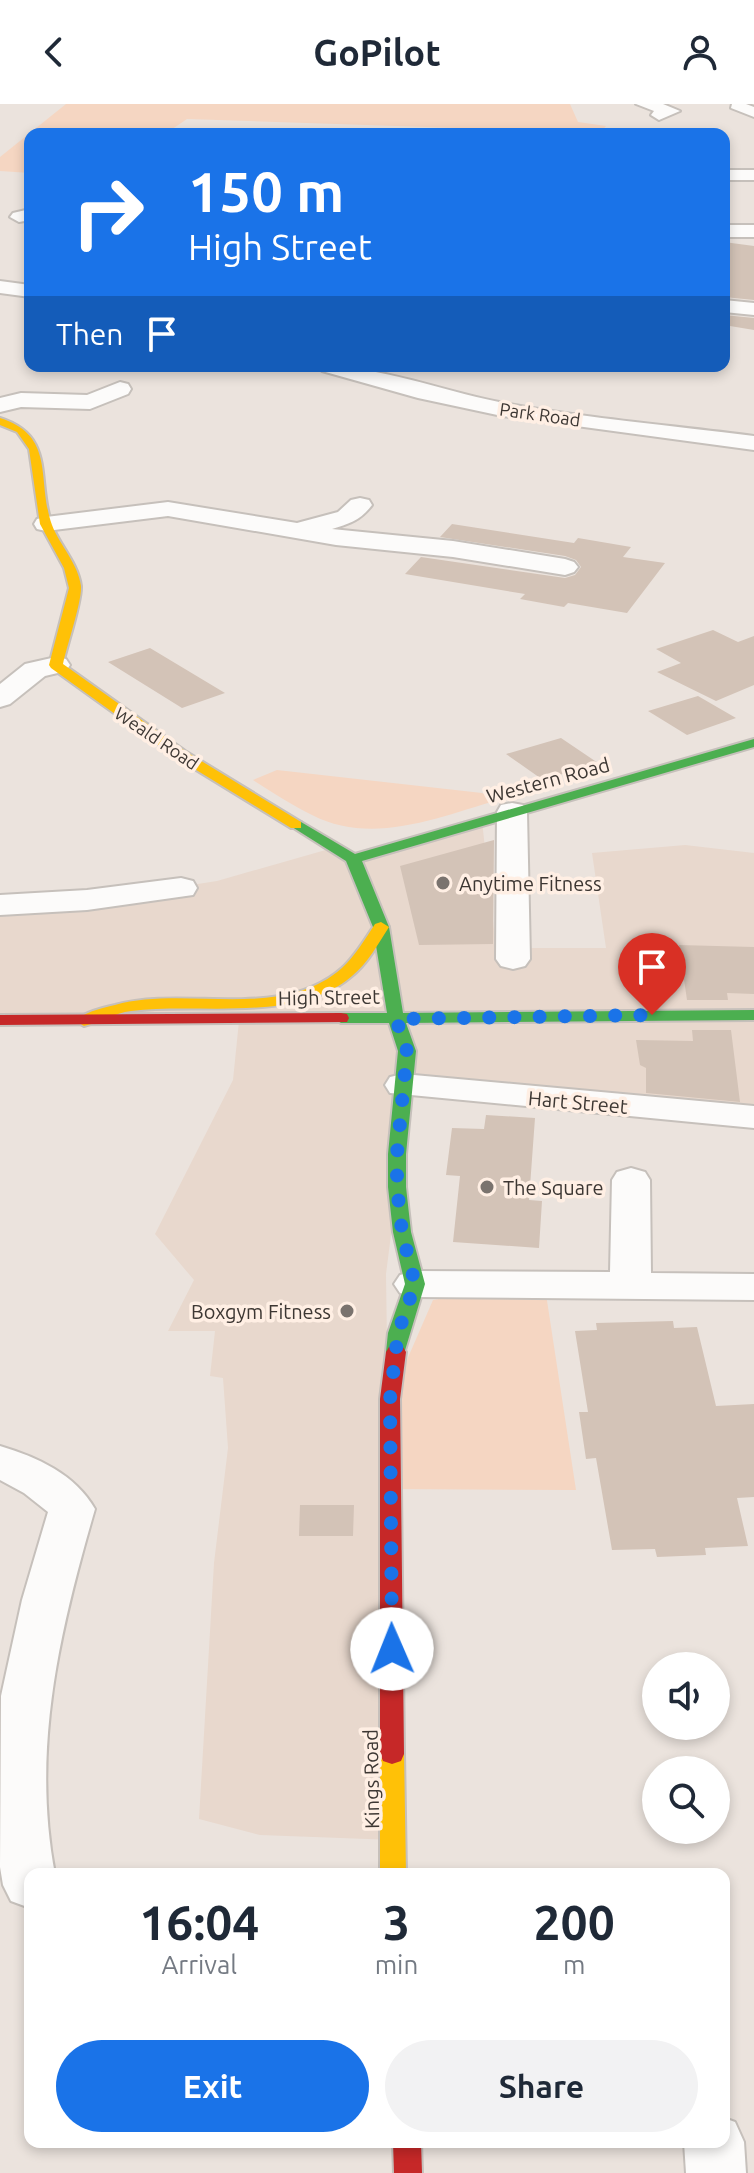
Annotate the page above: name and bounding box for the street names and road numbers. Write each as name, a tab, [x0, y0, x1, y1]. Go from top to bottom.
street label: Park Road	[498, 398, 582, 430]
street label: Weald Road	[111, 703, 203, 773]
street label: Western Road	[484, 753, 612, 807]
street label: High Street	[278, 985, 380, 1009]
street label: Hart Street	[527, 1086, 629, 1118]
street label: Kings Road	[359, 1729, 383, 1829]

